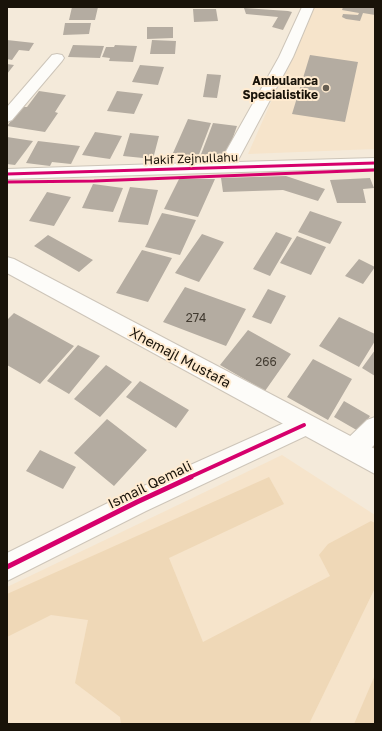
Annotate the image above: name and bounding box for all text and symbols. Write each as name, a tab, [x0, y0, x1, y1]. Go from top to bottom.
place label: Ambulanca Specialistike	[242, 74, 318, 102]
marker: Ambulanca Specialistike	[321, 83, 331, 93]
street label: Hakif Zejnullahu	[144, 150, 238, 168]
house number: 274	[186, 311, 206, 325]
street label: Xhemajl Mustafa	[127, 324, 233, 392]
house number: 266	[255, 355, 277, 369]
street label: Ismail Qemali	[105, 458, 195, 512]

